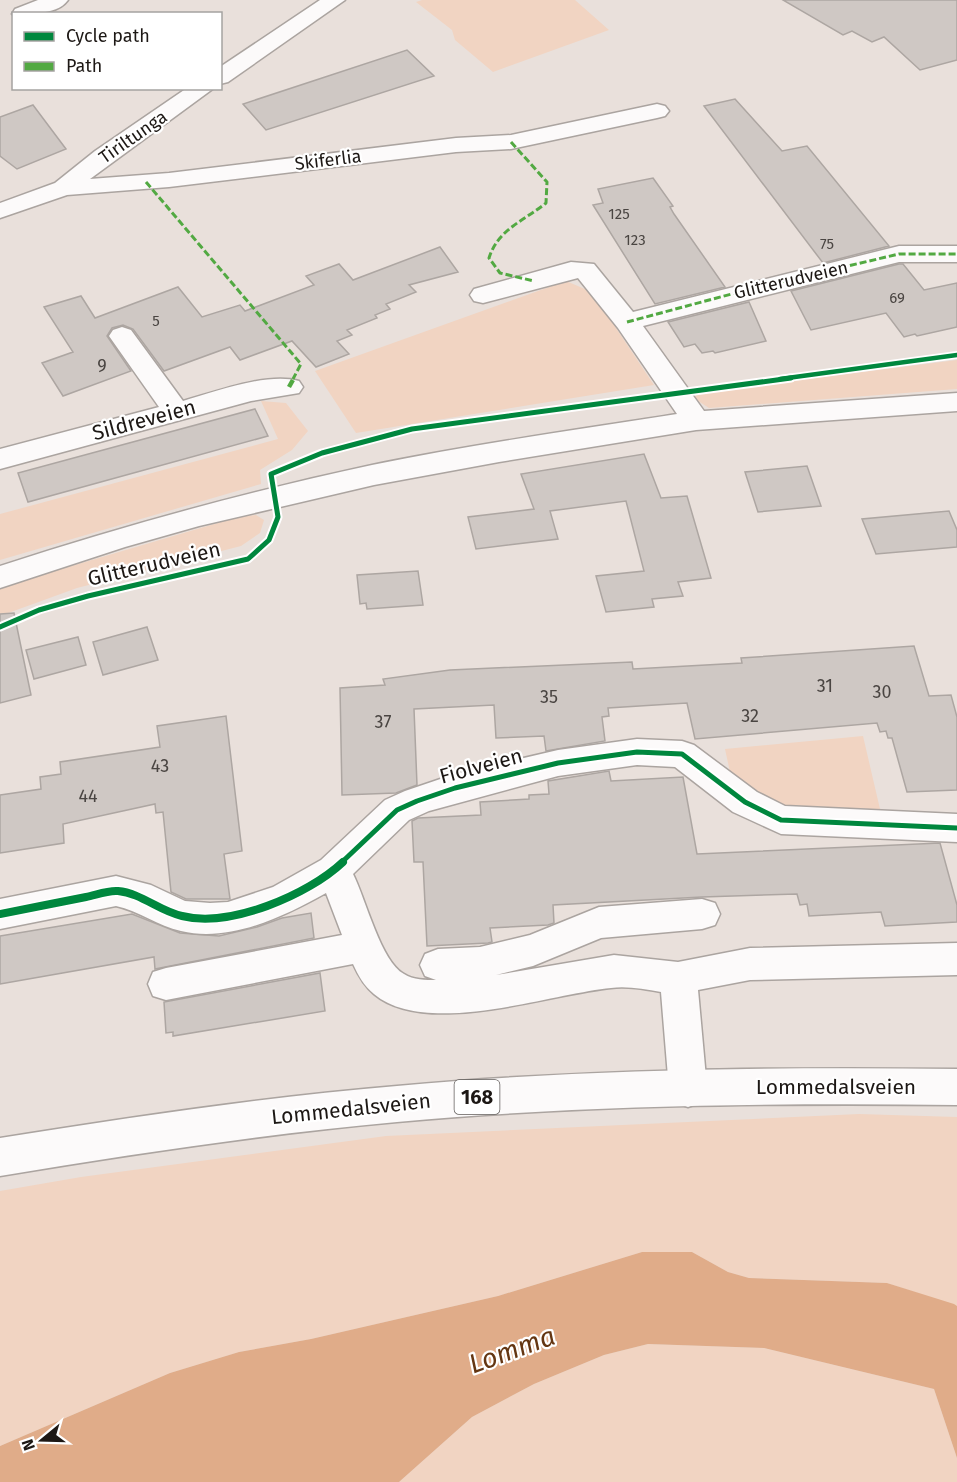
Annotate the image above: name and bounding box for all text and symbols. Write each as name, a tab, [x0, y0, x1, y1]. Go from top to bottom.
legend	[12, 12, 222, 90]
text: Cycle path	[66, 25, 150, 47]
text: Path	[66, 55, 102, 77]
street label: Tiriltunga	[95, 106, 171, 168]
street label: Skiferlia	[293, 145, 363, 175]
house number: 125	[608, 205, 630, 223]
house number: 123	[624, 231, 646, 249]
house number: 75	[820, 235, 834, 253]
street label: Glitterudveien	[732, 256, 850, 304]
house number: 69	[889, 289, 905, 307]
house number: 5	[152, 312, 160, 330]
house number: 9	[97, 355, 107, 377]
street label: Sildreveien	[89, 394, 199, 446]
street label: Glitterudveien	[85, 536, 223, 592]
house number: 31	[817, 675, 833, 697]
house number: 30	[872, 681, 892, 703]
house number: 35	[540, 686, 558, 708]
house number: 32	[741, 705, 759, 727]
house number: 37	[375, 711, 391, 733]
street label: Fiolveien	[437, 742, 525, 790]
house number: 43	[151, 755, 169, 777]
house number: 44	[78, 785, 98, 807]
street label: Lommedalsveien	[756, 1074, 916, 1100]
road number: 168	[454, 1080, 500, 1114]
street label: Lommedalsveien	[270, 1088, 432, 1130]
water label: Lomma	[465, 1320, 559, 1380]
north arrow	[12, 1410, 72, 1470]
text: N	[18, 1437, 39, 1453]

